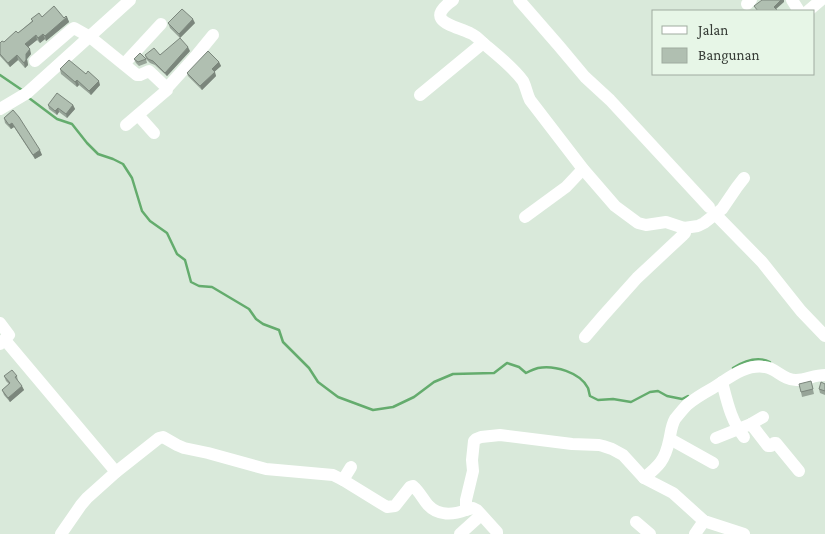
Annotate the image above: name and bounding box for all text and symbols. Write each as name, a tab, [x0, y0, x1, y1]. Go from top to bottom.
legend	[652, 10, 815, 75]
text: Jalan	[696, 22, 728, 39]
text: Bangunan	[698, 47, 759, 64]

